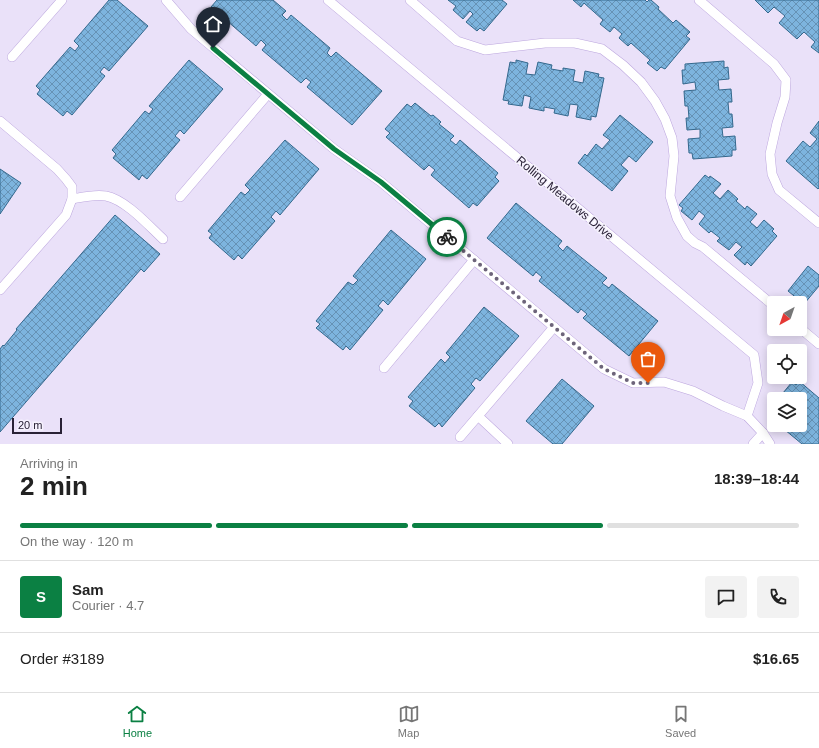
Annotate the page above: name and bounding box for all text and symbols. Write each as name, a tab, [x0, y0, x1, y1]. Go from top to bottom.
pin	[196, 7.0, 230, 48]
icon: home	[202, 13, 224, 35]
street label: Rolling Meadows Drive	[513, 153, 617, 243]
courier	[427, 217, 467, 257]
icon: bike	[436, 226, 458, 248]
north arrow	[767, 296, 807, 336]
map controls	[767, 296, 807, 432]
pin	[631, 342, 665, 383]
button: locate	[767, 344, 807, 384]
icon: bag	[637, 348, 659, 370]
button: layers	[767, 392, 807, 432]
scale bar	[12, 416, 62, 435]
text: 20 m	[18, 419, 42, 431]
text: Arriving in	[20, 456, 78, 471]
text: 18:39–18:44	[714, 470, 799, 487]
text: 2 min	[20, 471, 88, 501]
text: On the way · 120 m	[20, 534, 133, 549]
button: chat	[705, 576, 747, 618]
button: phone	[757, 576, 799, 618]
text: Sam	[72, 581, 104, 598]
text: S	[36, 588, 46, 605]
text: Courier · 4.7	[72, 598, 144, 613]
text: Order #3189	[20, 650, 104, 667]
text: $16.65	[753, 650, 799, 667]
tab: Home	[123, 703, 152, 739]
tab: Map	[398, 703, 420, 739]
tab: Saved	[665, 703, 696, 739]

